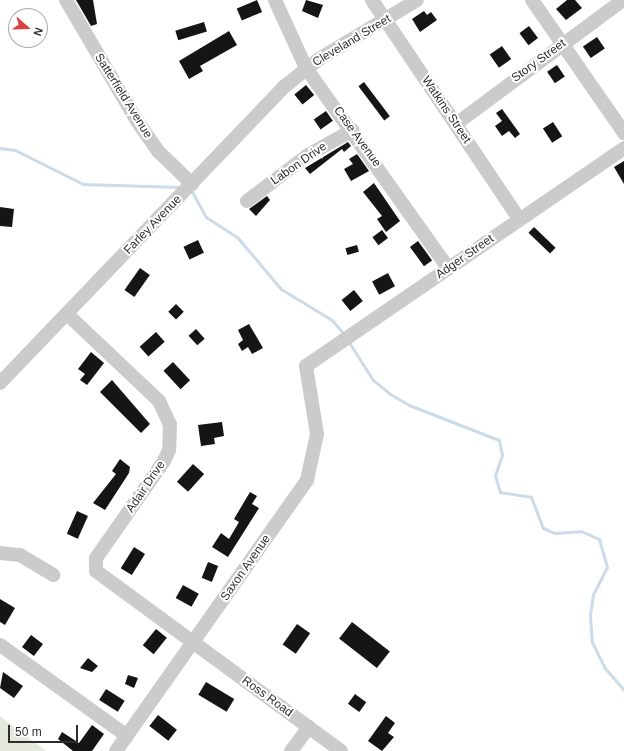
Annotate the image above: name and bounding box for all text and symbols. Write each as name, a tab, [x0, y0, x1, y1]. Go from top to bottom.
north arrow	[8, 8, 48, 48]
street label: Cleveland Street	[310, 12, 394, 70]
text: N	[31, 26, 45, 38]
street label: Story Street	[509, 37, 569, 85]
street label: Satterfield Avenue	[91, 51, 155, 141]
street label: Watkins Street	[418, 74, 474, 146]
street label: Case Avenue	[330, 104, 384, 170]
street label: Labon Drive	[268, 140, 330, 188]
street label: Farley Avenue	[121, 192, 185, 258]
street label: Adger Street	[433, 232, 497, 282]
street label: Adair Drive	[123, 458, 169, 516]
street label: Saxon Avenue	[218, 532, 274, 604]
street label: Ross Road	[239, 674, 295, 720]
scale bar	[10, 717, 80, 743]
text: 50 m	[15, 725, 42, 739]

